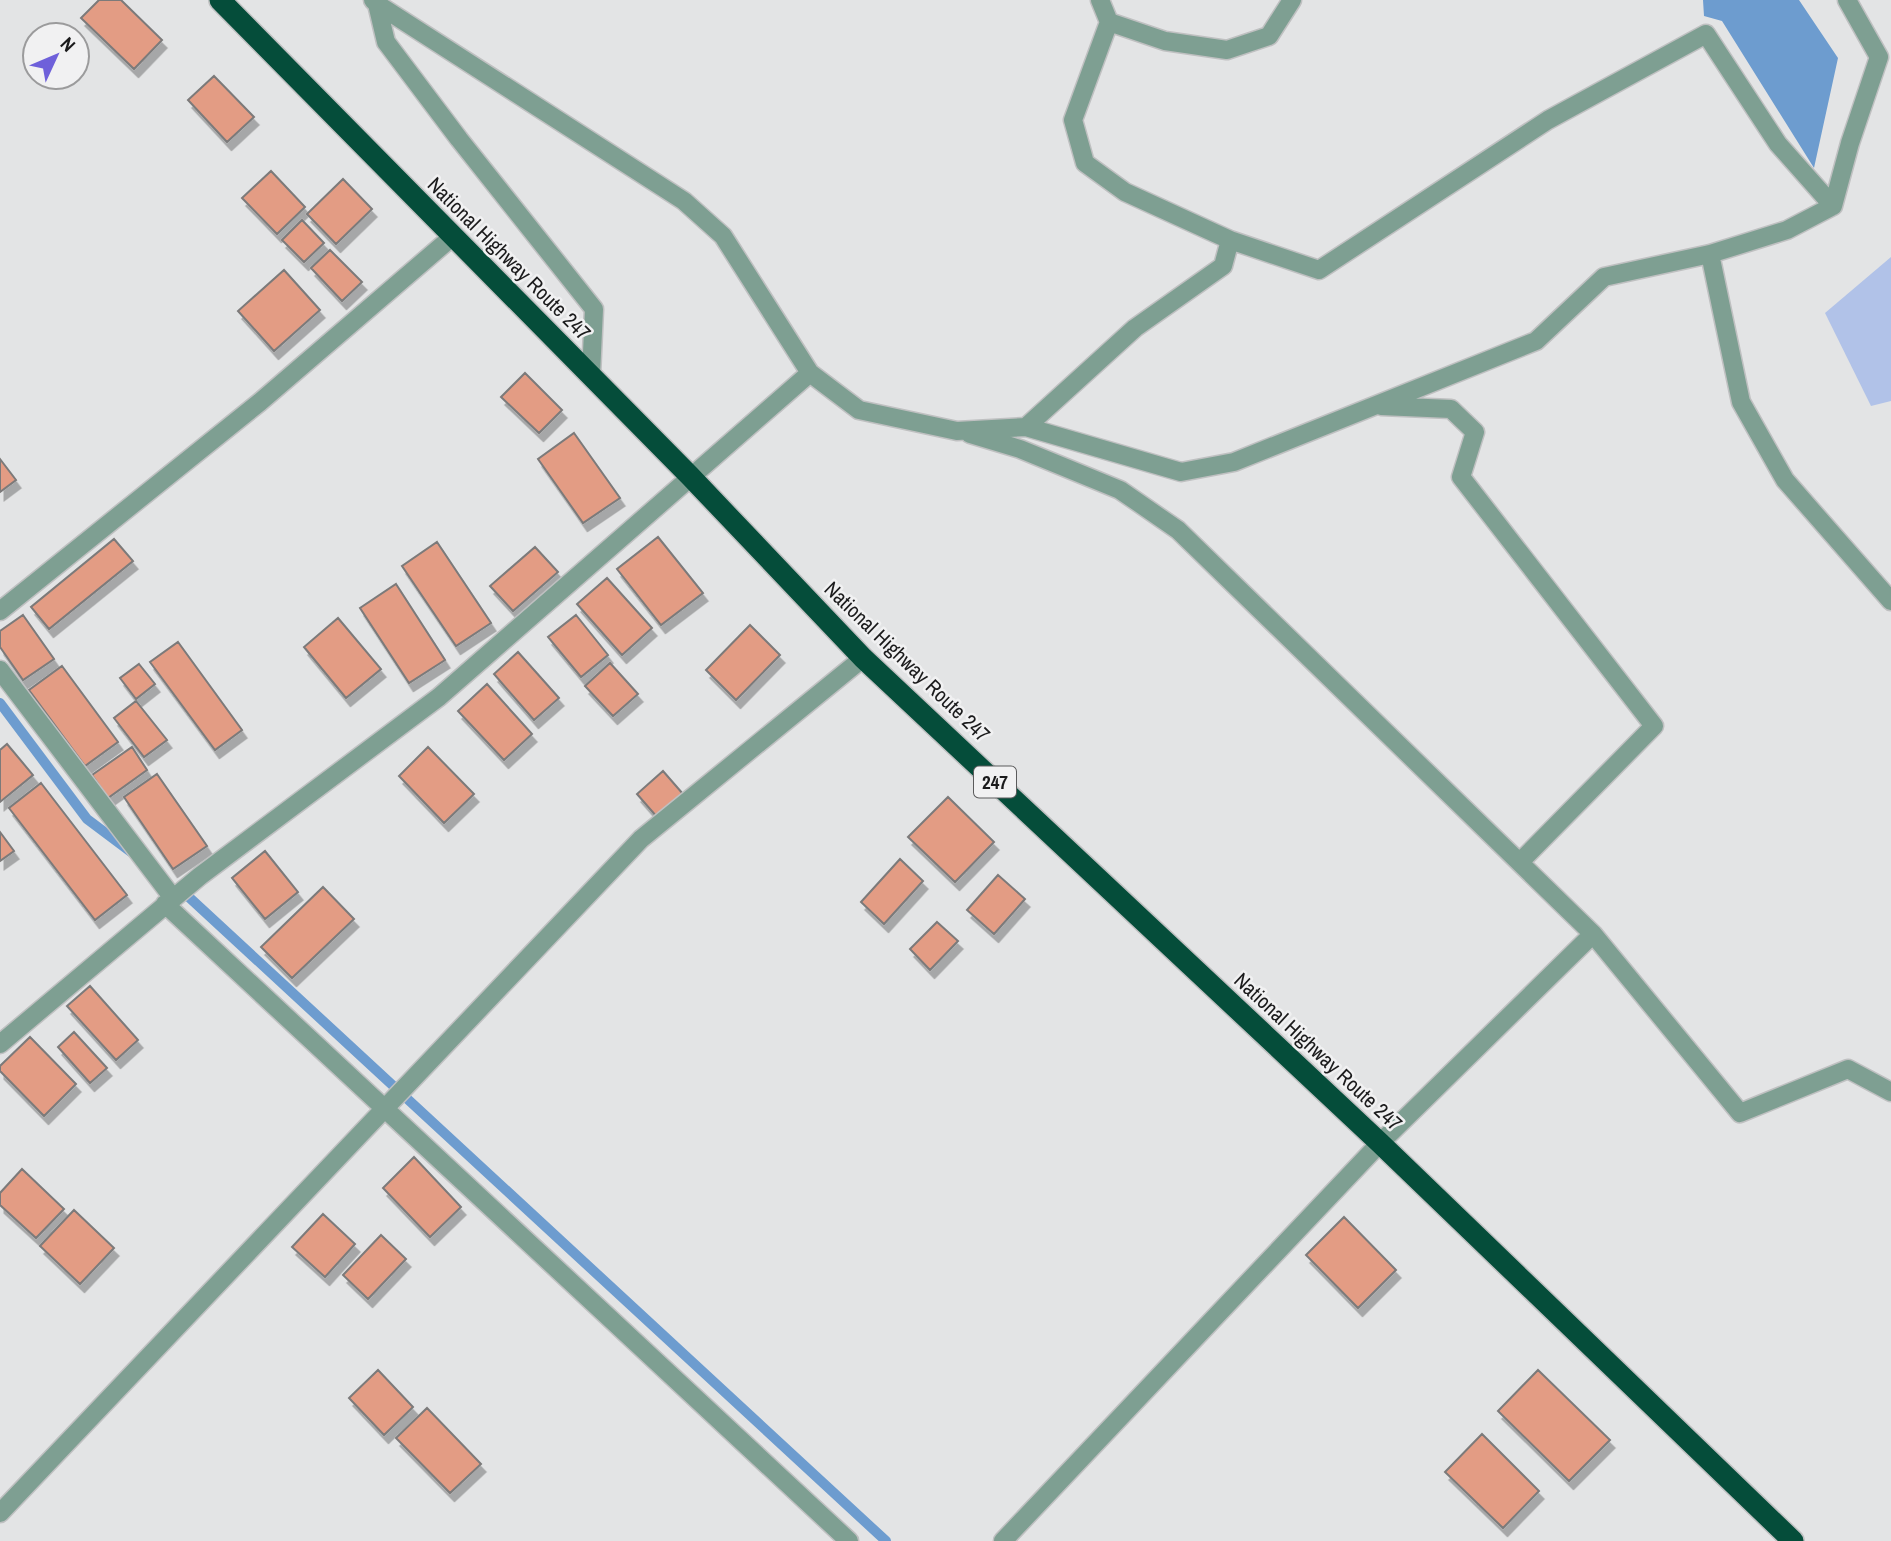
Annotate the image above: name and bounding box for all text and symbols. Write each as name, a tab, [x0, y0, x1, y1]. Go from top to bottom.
north arrow	[21, 21, 91, 91]
text: N	[55, 31, 81, 57]
street label: National Highway Route 247	[421, 171, 597, 347]
street label: National Highway Route 247	[818, 575, 997, 749]
road number: 247	[974, 766, 1016, 797]
street label: National Highway Route 247	[1228, 966, 1409, 1137]

